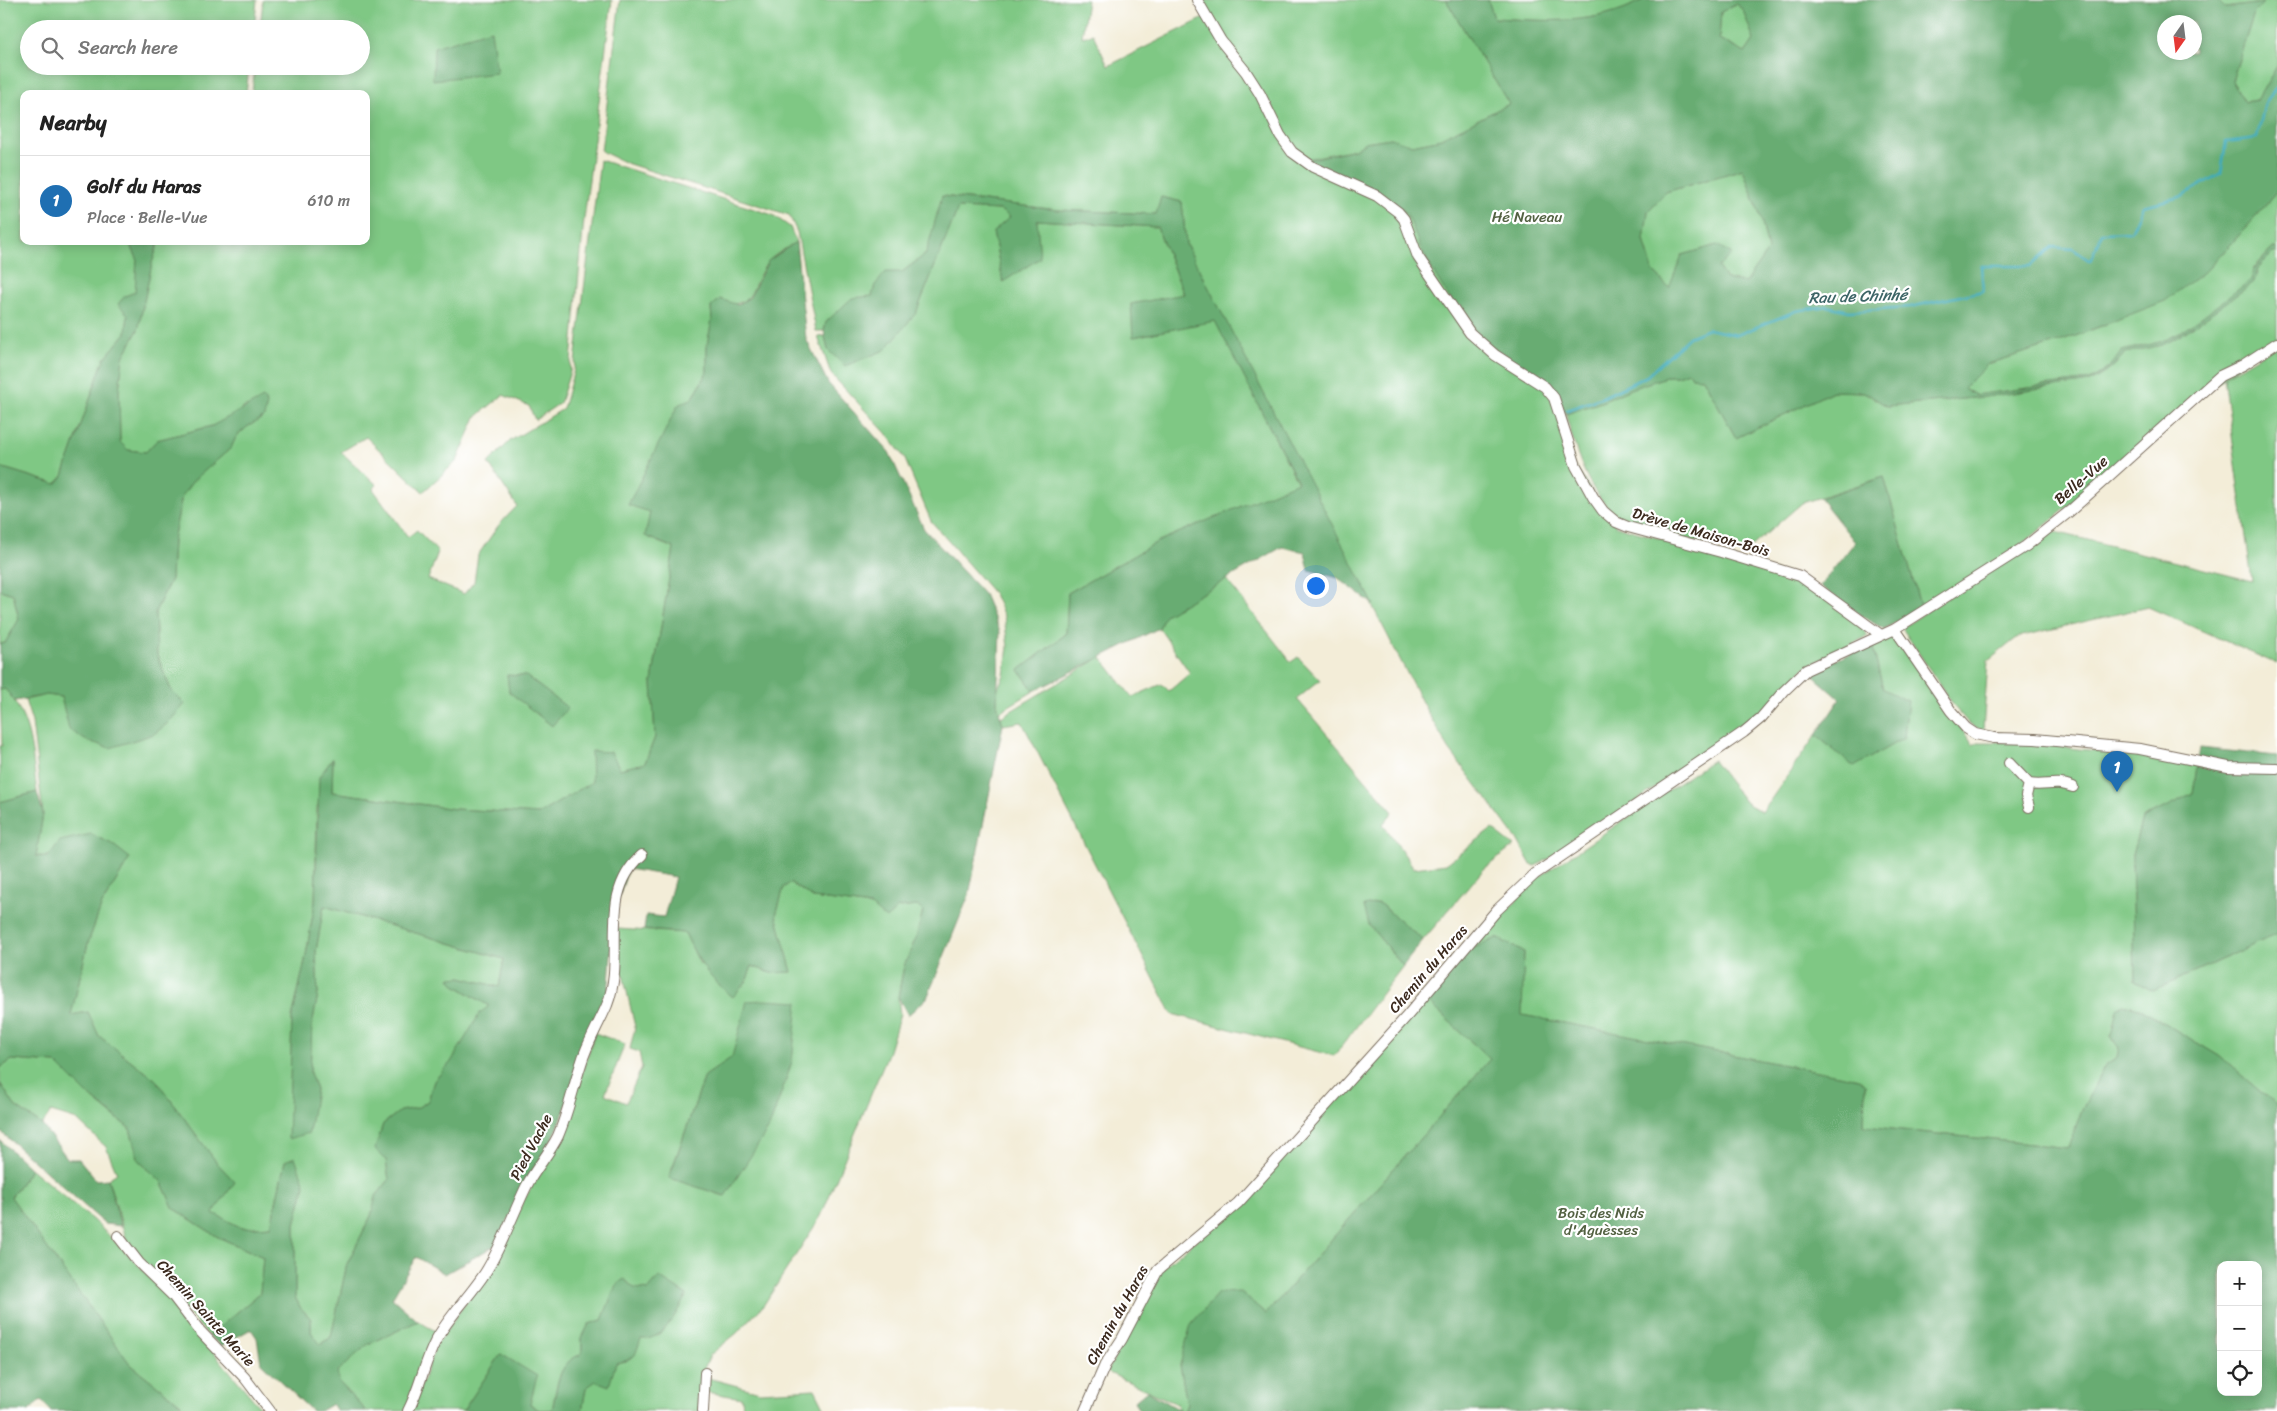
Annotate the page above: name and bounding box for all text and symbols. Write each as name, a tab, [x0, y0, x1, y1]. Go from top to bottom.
north arrow	[2157, 15, 2202, 60]
search box	[20, 20, 370, 75]
text: Search here	[78, 31, 178, 64]
icon: search	[38, 34, 66, 62]
text: Nearby	[40, 104, 106, 142]
text: Golf du Haras	[87, 170, 201, 203]
text: 1	[53, 186, 59, 215]
text: 610 m	[307, 186, 350, 215]
text: Place · Belle-Vue	[87, 203, 208, 232]
park label: Hé Naveau	[1492, 204, 1562, 230]
water label: Rau de Chinhé	[1808, 280, 1911, 312]
street label: Belle-Vue	[2048, 449, 2114, 511]
street label: Drève de Maison-Bois	[1629, 500, 1773, 564]
your location	[1303, 573, 1329, 599]
pin: 1	[2101, 751, 2133, 792]
street label: Chemin du Haras	[1382, 918, 1475, 1019]
street label: Pied Vache	[503, 1109, 560, 1185]
park label: Bois des Nids d'Aguèsses	[1558, 1200, 1644, 1243]
street label: Chemin Sainte Marie	[150, 1253, 262, 1373]
street label: Chemin du Haras	[1079, 1260, 1156, 1370]
map controls	[2217, 1261, 2262, 1396]
button: +	[2217, 1261, 2262, 1306]
button: −	[2217, 1306, 2262, 1351]
button: locate	[2217, 1351, 2262, 1396]

